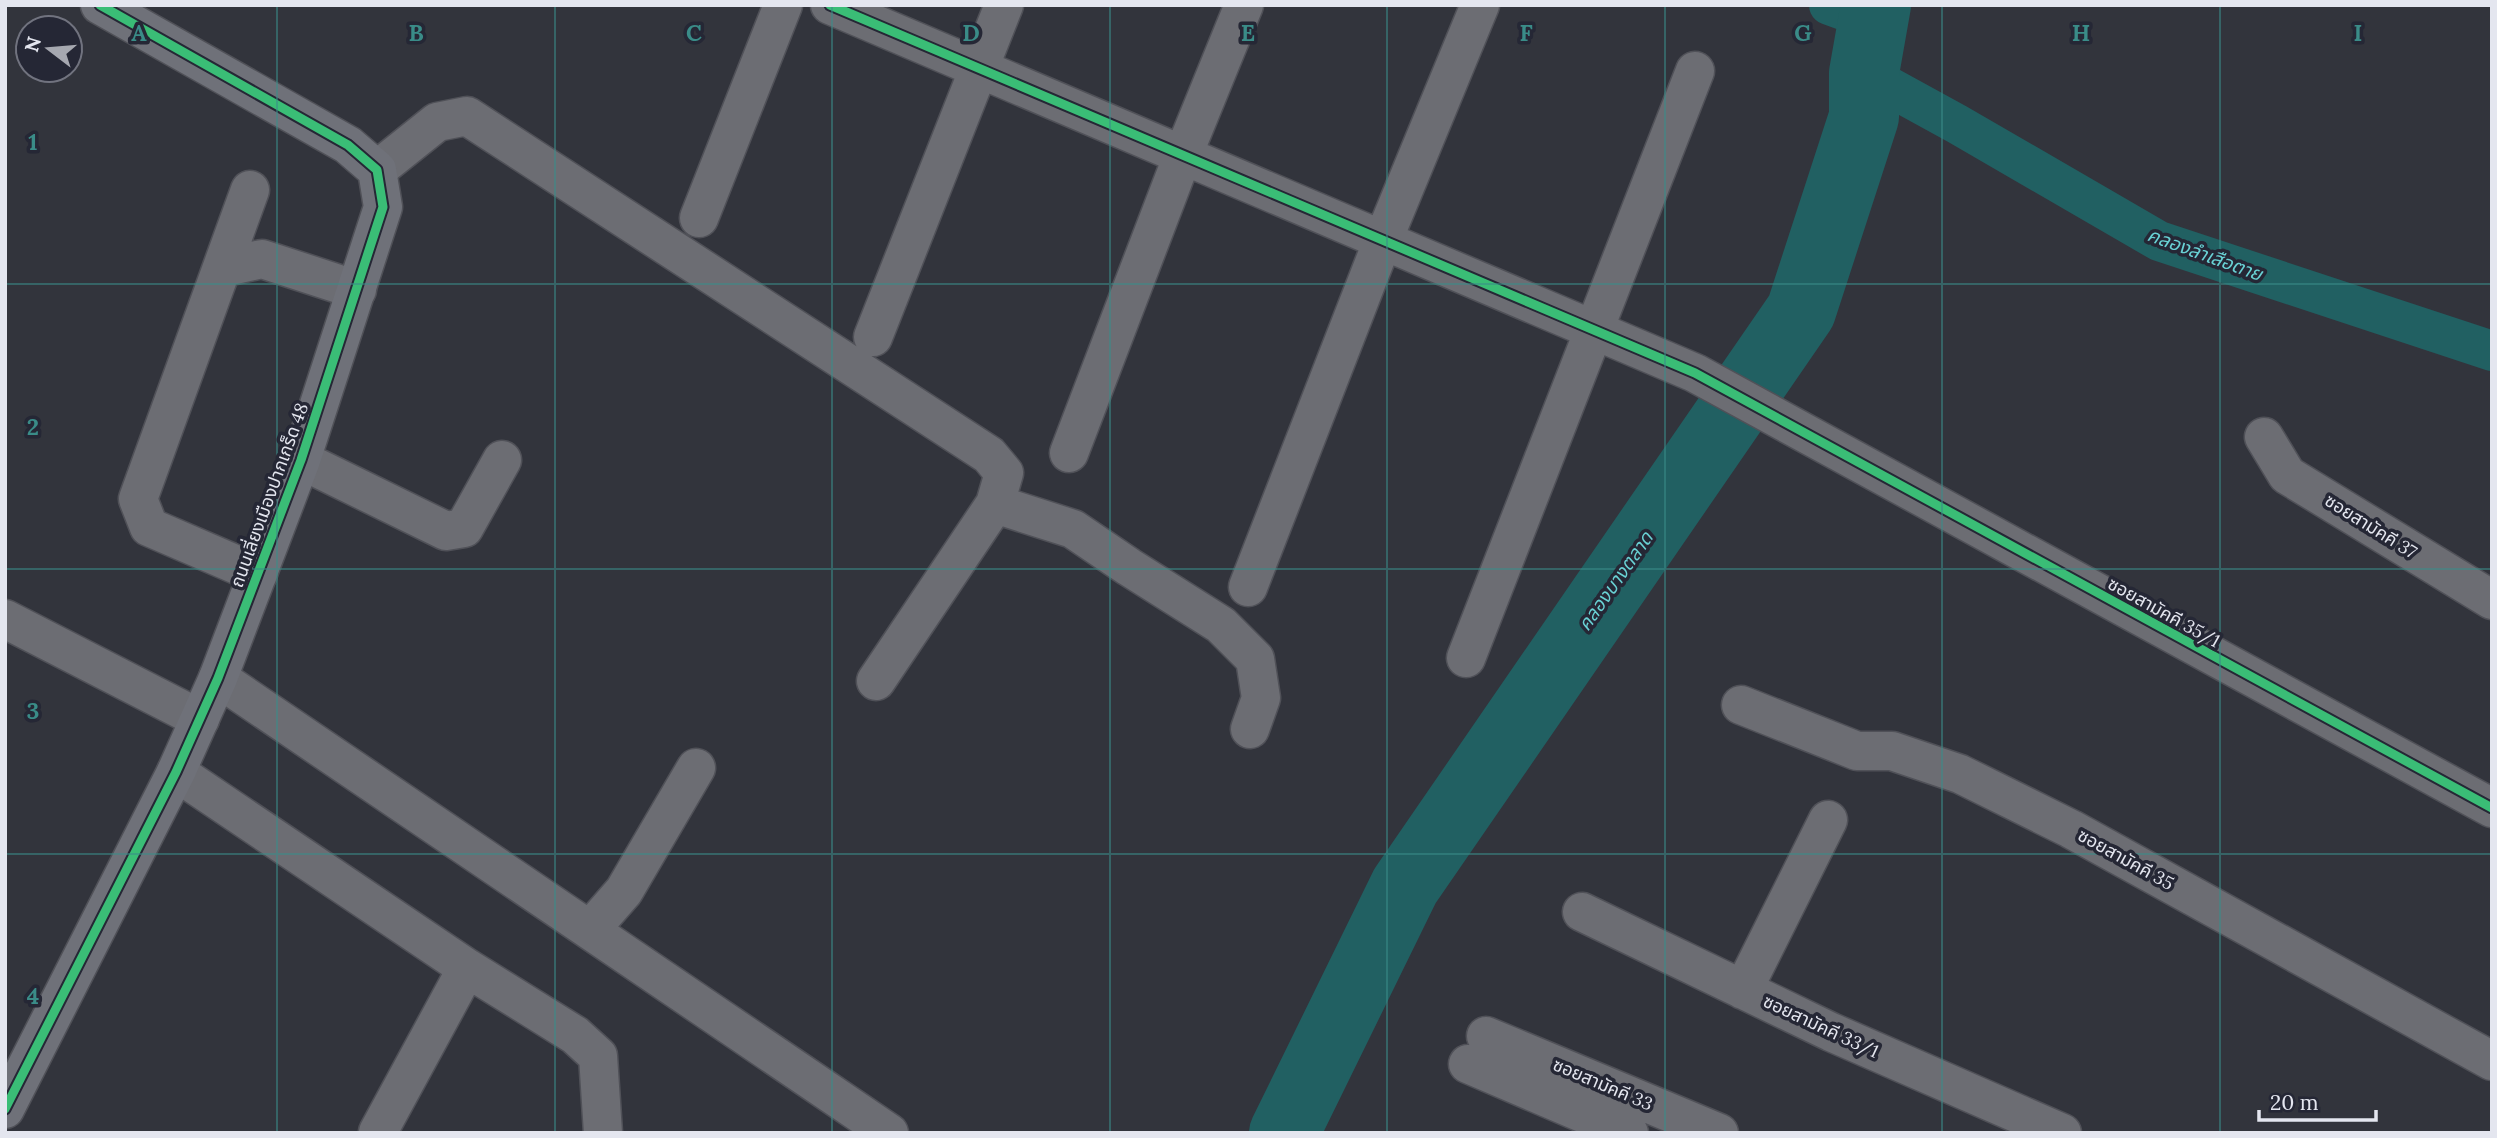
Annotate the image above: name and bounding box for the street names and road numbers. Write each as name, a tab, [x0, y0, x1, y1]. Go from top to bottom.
street label: ถนนเลี่ยงเมืองปากเกร็ด 48	[224, 399, 313, 590]
street label: ซอยสามัคคี 37	[2321, 489, 2421, 563]
street label: ซอยสามัคคี 35/1	[2104, 572, 2224, 652]
street label: ซอยสามัคคี 35	[2074, 823, 2178, 895]
street label: ซอยสามัคคี 33/1	[1760, 989, 1882, 1063]
street label: ซอยสามัคคี 33	[1549, 1053, 1657, 1115]

